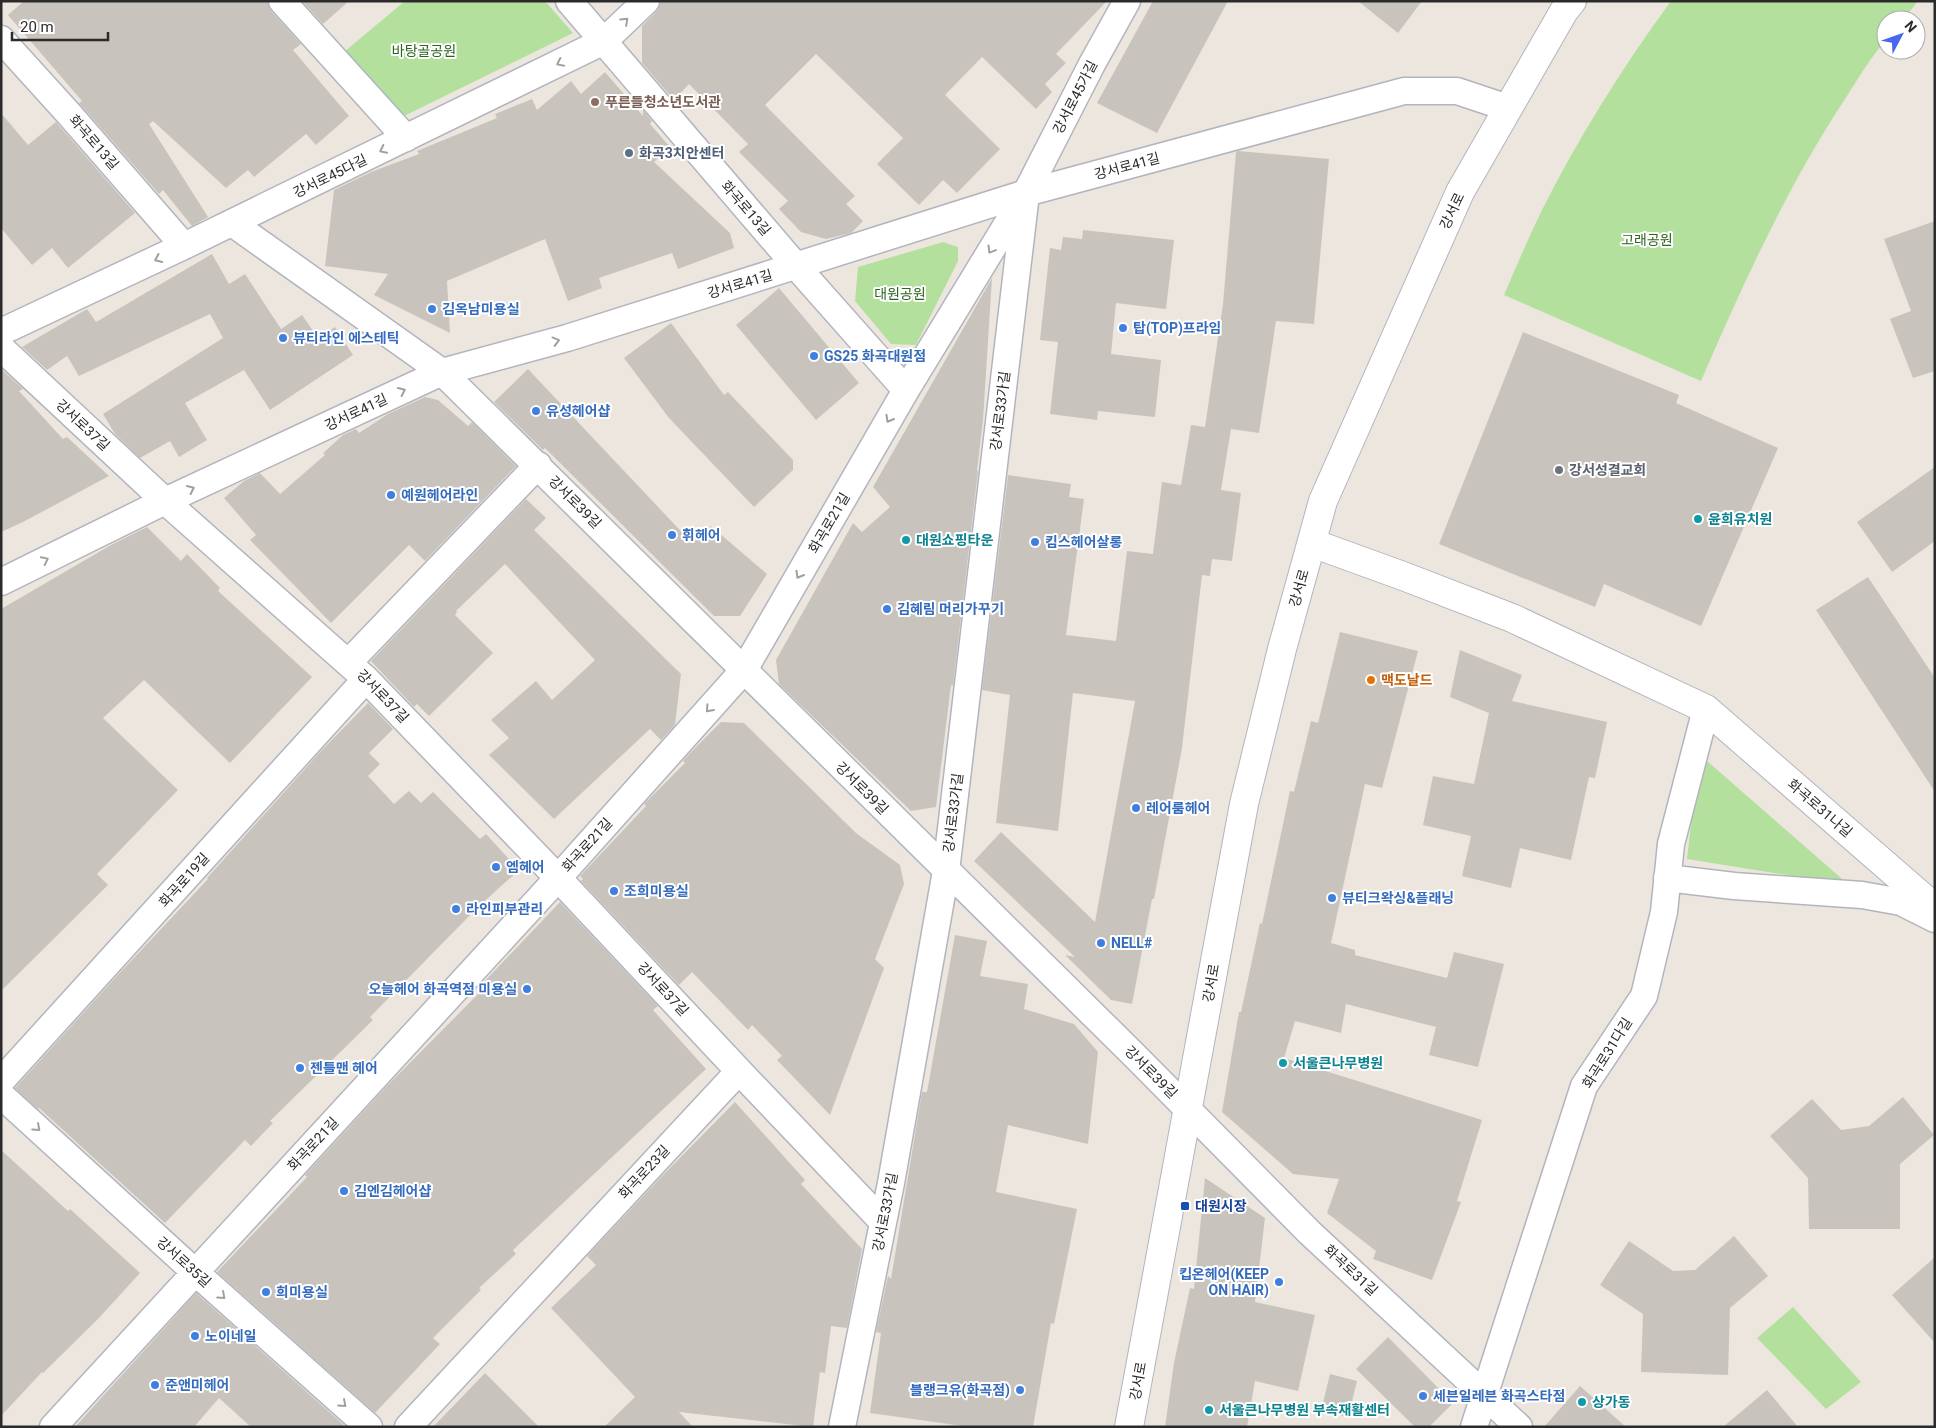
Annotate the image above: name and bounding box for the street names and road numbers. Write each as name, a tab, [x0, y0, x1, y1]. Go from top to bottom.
street label: 강서로45가길	[1050, 58, 1100, 136]
street label: 화곡로13길	[66, 111, 122, 173]
street label: 강서로41길	[1092, 150, 1162, 182]
street label: 강서로45다길	[290, 151, 370, 201]
street label: 화곡로13길	[718, 177, 774, 239]
street label: 강서로	[1437, 190, 1467, 232]
street label: 강서로41길	[705, 267, 775, 301]
street label: 강서로33가길	[987, 370, 1013, 452]
street label: 강서로41길	[322, 391, 390, 433]
street label: 강서로37길	[53, 396, 113, 454]
street label: 강서로39길	[546, 473, 604, 531]
street label: 화곡로21길	[805, 490, 853, 556]
street label: 강서로	[1286, 567, 1312, 609]
street label: 강서로37길	[354, 666, 412, 726]
street label: 강서로39길	[833, 759, 891, 817]
street label: 강서로33가길	[940, 772, 966, 854]
street label: 화곡로31나길	[1785, 776, 1855, 840]
street label: 화곡로21길	[559, 815, 615, 875]
street label: 화곡로19길	[156, 850, 212, 910]
street label: 강서로37길	[634, 959, 692, 1019]
street label: 강서로	[1200, 962, 1222, 1003]
street label: 화곡로31다길	[1579, 1015, 1635, 1091]
street label: 강서로39길	[1122, 1043, 1180, 1101]
street label: 화곡로21길	[284, 1114, 342, 1174]
street label: 화곡로23길	[615, 1142, 673, 1202]
street label: 강서로33가길	[870, 1171, 900, 1253]
street label: 강서로35길	[154, 1234, 214, 1290]
street label: 화곡로31길	[1321, 1241, 1381, 1299]
street label: 강서로	[1127, 1360, 1149, 1401]

